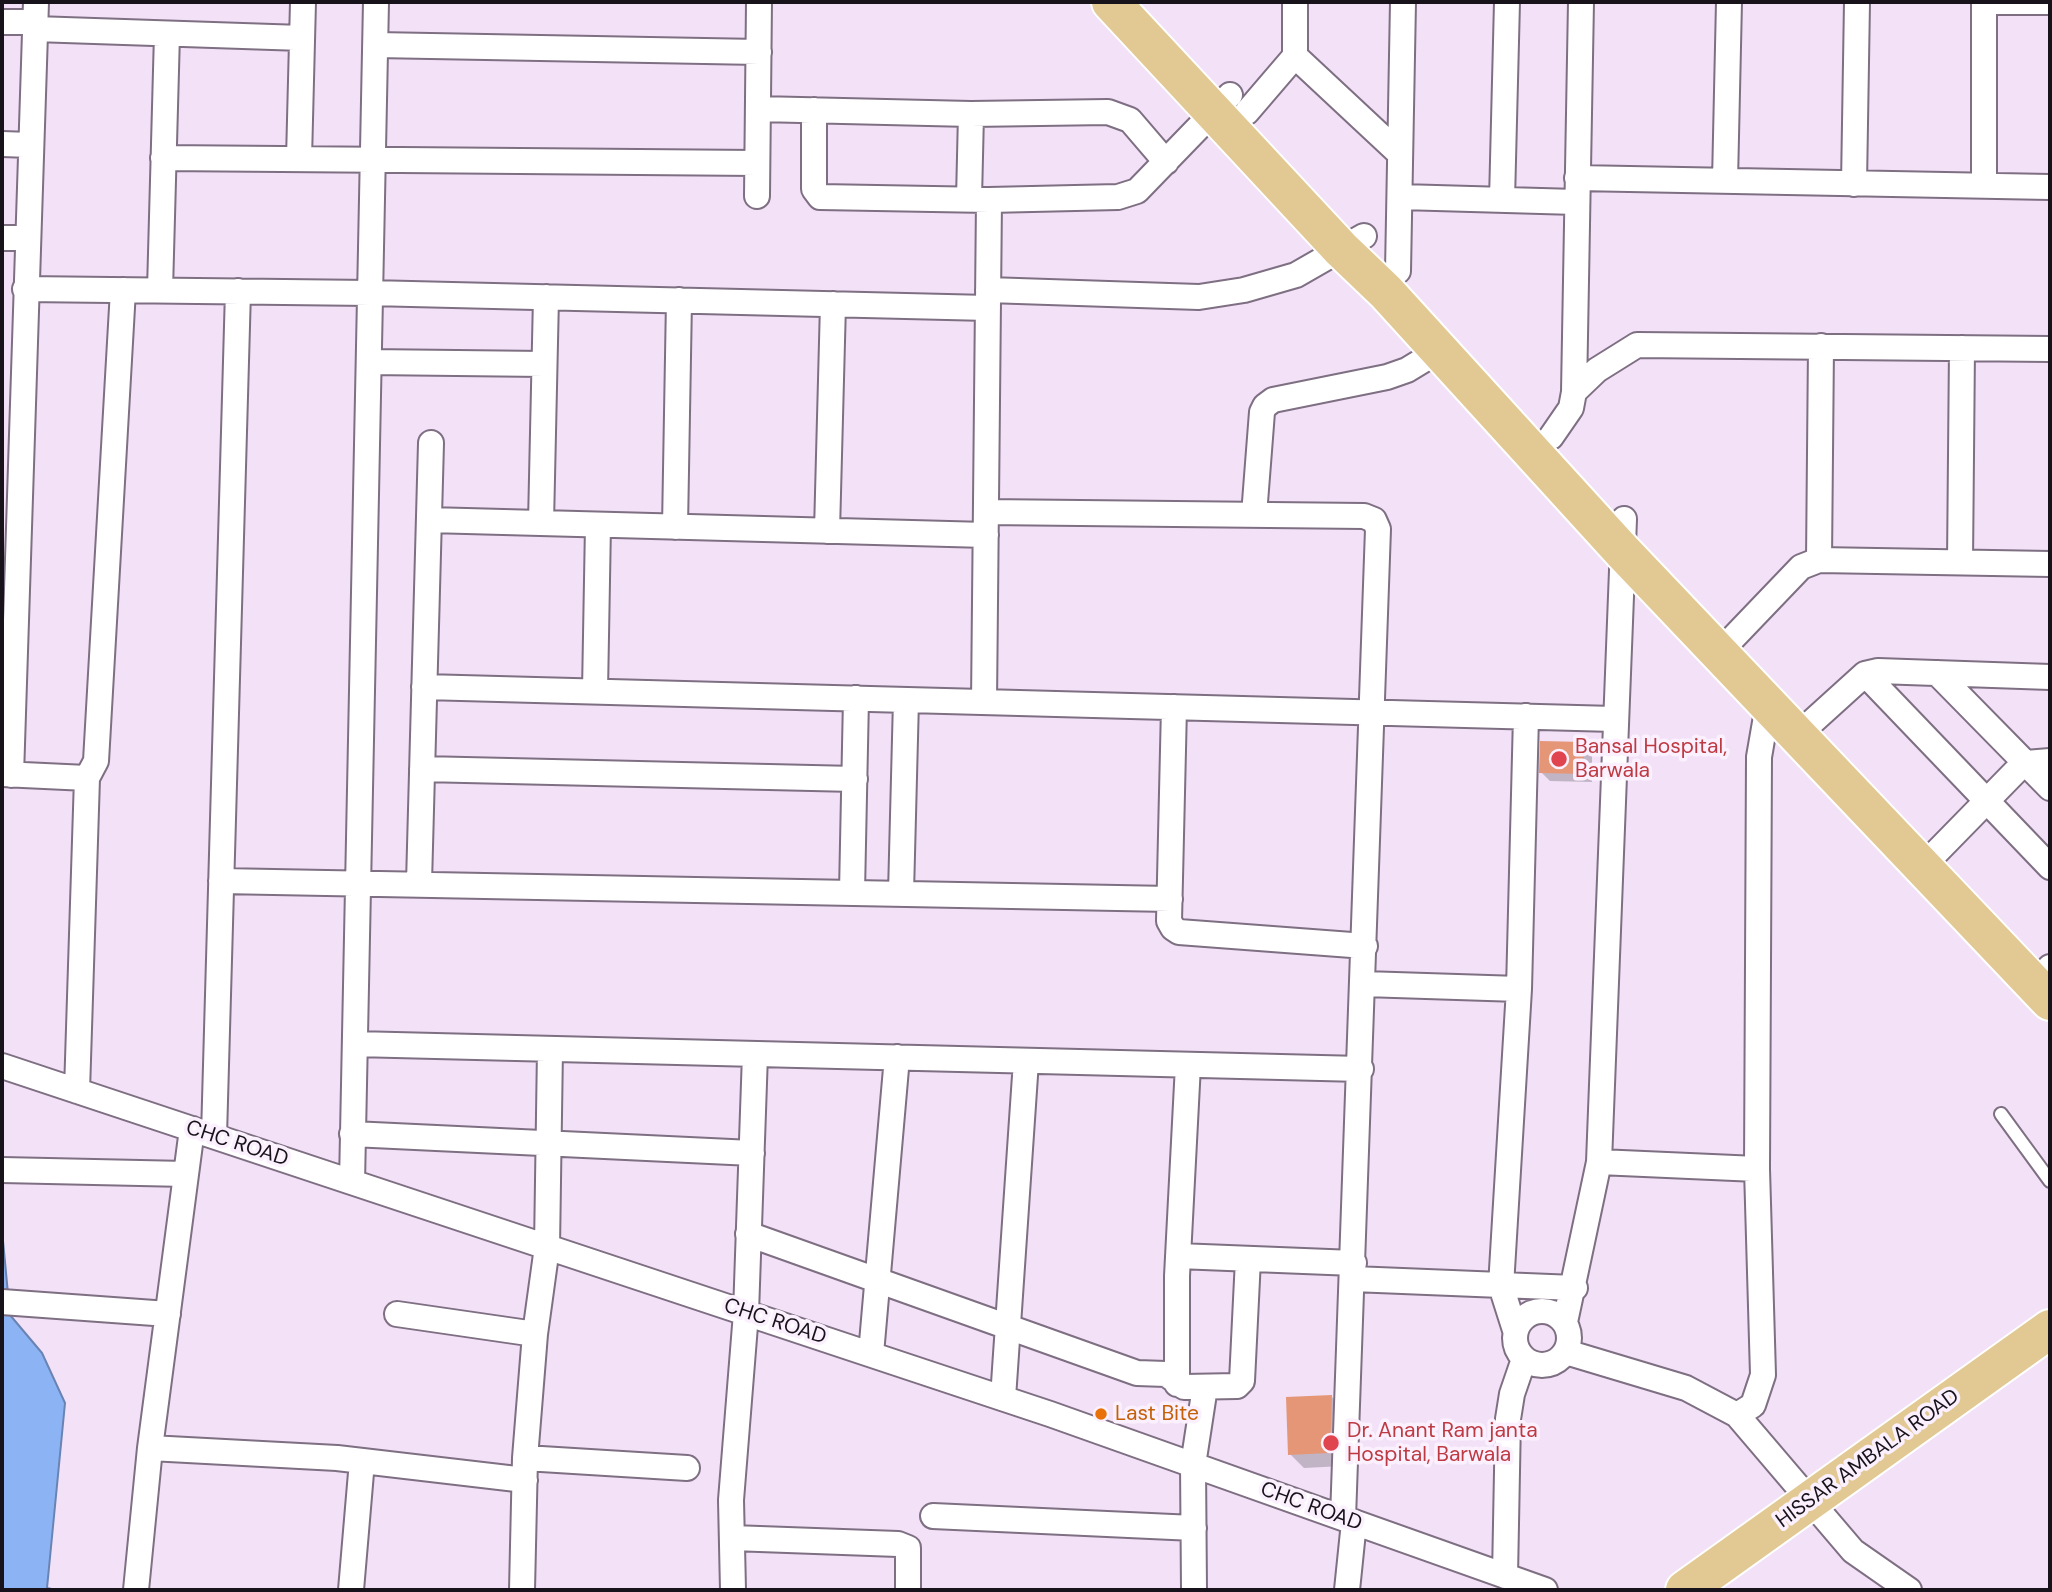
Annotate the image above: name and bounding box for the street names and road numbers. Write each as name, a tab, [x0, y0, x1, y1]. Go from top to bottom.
street label: CHC ROAD	[183, 1116, 291, 1172]
street label: CHC ROAD	[721, 1294, 829, 1350]
street label: HISSAR AMBALA ROAD	[1772, 1384, 1964, 1534]
street label: CHC ROAD	[1257, 1477, 1365, 1537]

